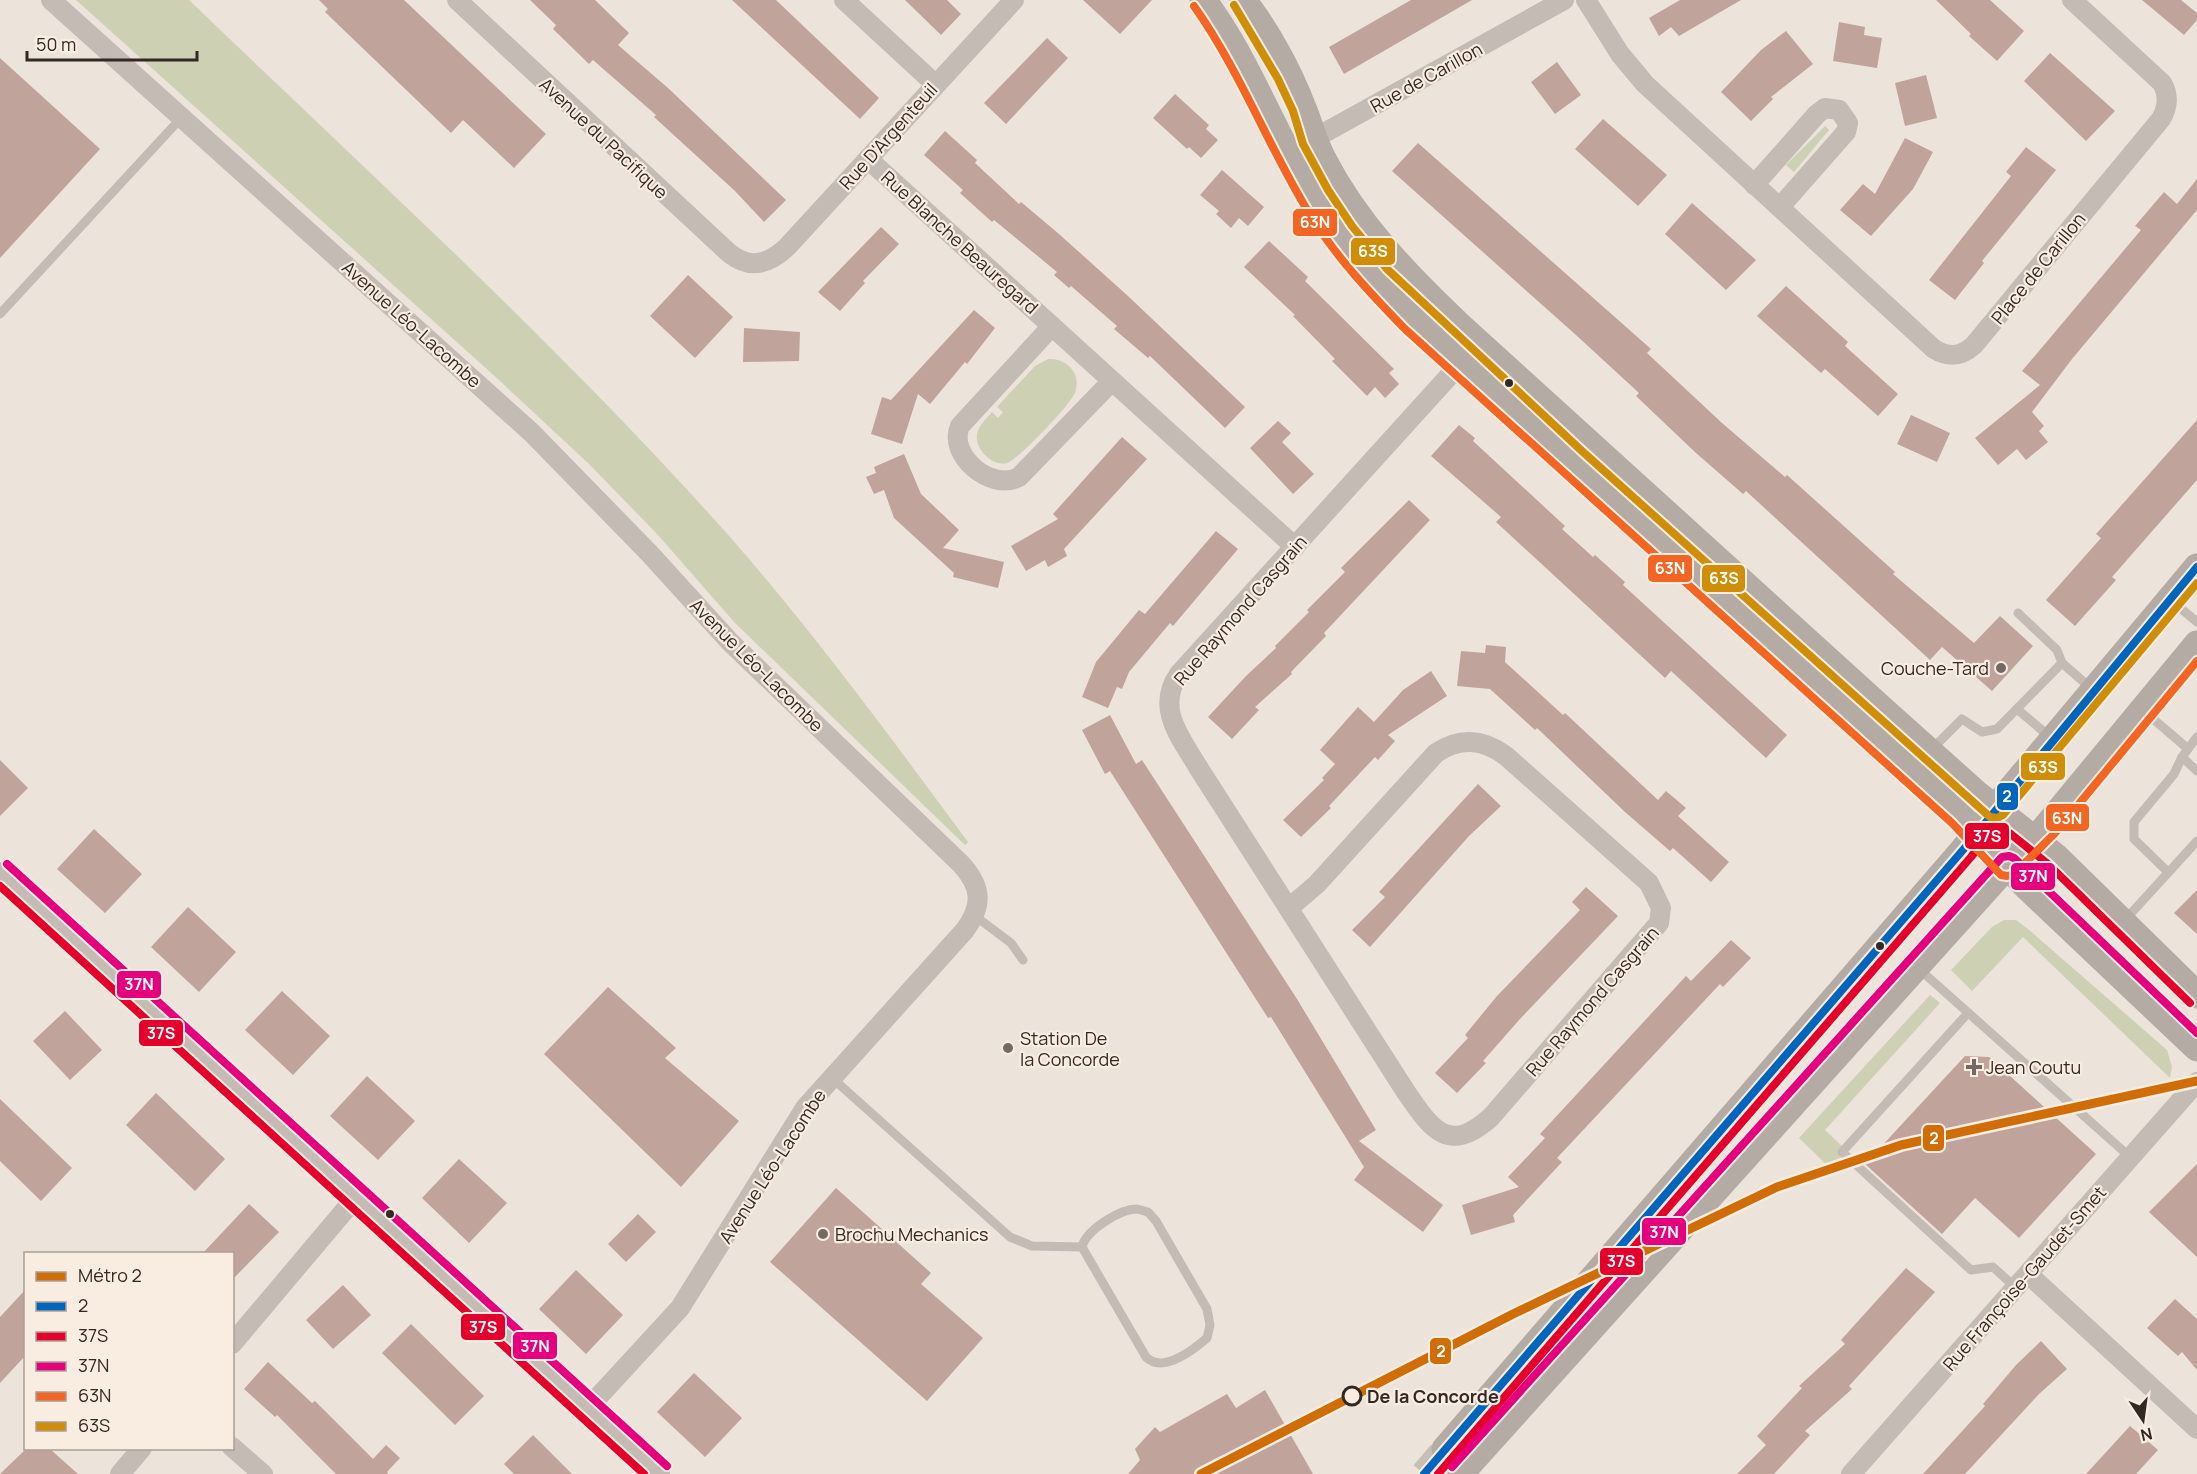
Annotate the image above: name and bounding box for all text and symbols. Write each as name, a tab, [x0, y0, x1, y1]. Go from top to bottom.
scale bar	[27, 24, 196, 62]
text: 50 m	[36, 32, 76, 56]
street label: Rue de Carillon	[1366, 36, 1486, 118]
street label: Avenue du Pacifique	[535, 72, 673, 204]
street label: Rue D'Argenteuil	[834, 78, 942, 194]
street label: Rue Blanche Beauregard	[876, 165, 1044, 319]
street label: Place de Carillon	[1986, 207, 2090, 329]
line badge: 63N	[1292, 208, 1338, 237]
text: 63N	[1300, 211, 1330, 233]
line badge: 63S	[1350, 237, 1396, 266]
text: 63S	[1358, 240, 1388, 262]
street label: Avenue Léo-Lacombe	[337, 255, 487, 393]
unlabelled marker	[1503, 377, 1515, 389]
street label: Rue Raymond Casgrain	[1168, 530, 1312, 690]
line badge: 63N	[1647, 554, 1693, 583]
text: 63N	[1655, 557, 1685, 579]
line badge: 63S	[1701, 564, 1746, 593]
text: 63S	[1709, 567, 1739, 589]
street label: Avenue Léo-Lacombe	[685, 593, 829, 737]
place label: Couche-Tard	[1881, 656, 1989, 680]
marker: Couche-Tard	[1994, 661, 2008, 675]
line badge: 63S	[2020, 752, 2066, 781]
text: 63S	[2028, 756, 2058, 778]
line badge: 2	[1996, 782, 2019, 811]
text: 2	[2002, 785, 2012, 807]
line badge: 63N	[2045, 803, 2090, 832]
text: 63N	[2052, 807, 2082, 829]
line badge: 37S	[1964, 822, 2010, 850]
text: 37S	[1973, 825, 2001, 847]
line badge: 37N	[2010, 862, 2056, 891]
text: 37N	[2018, 865, 2048, 887]
street label: Rue Raymond Casgrain	[1520, 921, 1664, 1081]
unlabelled marker	[1874, 940, 1886, 952]
line badge: 37N	[116, 970, 162, 999]
text: 37N	[124, 973, 154, 995]
line badge: 37S	[138, 1019, 184, 1047]
text: 37S	[147, 1022, 175, 1044]
place label: Station De la Concorde	[1020, 1026, 1120, 1071]
marker: Station De la Concorde	[1001, 1041, 1015, 1055]
place label: Jean Coutu	[1986, 1055, 2081, 1079]
marker: Jean Coutu	[1967, 1060, 1981, 1074]
street label: Avenue Léo-Lacombe	[713, 1084, 831, 1248]
line badge: 2	[1922, 1124, 1945, 1152]
text: 2	[1929, 1127, 1939, 1149]
street label: Rue Françoise-Gaudet-Smet	[1937, 1181, 2111, 1375]
unlabelled marker	[384, 1208, 396, 1220]
line badge: 37N	[1641, 1217, 1687, 1246]
text: 37N	[1649, 1221, 1679, 1243]
place label: Brochu Mechanics	[835, 1222, 989, 1246]
marker: Brochu Mechanics	[816, 1227, 830, 1241]
line badge: 37S	[1599, 1247, 1644, 1276]
text: 37S	[1607, 1250, 1635, 1272]
legend	[24, 1252, 234, 1450]
text: Métro 2	[78, 1263, 142, 1287]
text: 2	[78, 1293, 88, 1317]
line badge: 37S	[460, 1313, 506, 1341]
text: 37S	[469, 1316, 497, 1338]
text: 37S	[78, 1323, 108, 1347]
line badge: 37N	[512, 1331, 558, 1360]
text: 37N	[520, 1335, 550, 1357]
line badge: 2	[1429, 1337, 1452, 1365]
text: 2	[1436, 1340, 1446, 1362]
text: 37N	[78, 1353, 109, 1377]
text: 63N	[78, 1383, 111, 1407]
place label: De la Concorde	[1367, 1384, 1499, 1408]
marker: De la Concorde	[1342, 1386, 1362, 1406]
north arrow	[2113, 1390, 2173, 1450]
text: 63S	[78, 1413, 110, 1437]
text: N	[2138, 1423, 2154, 1447]

